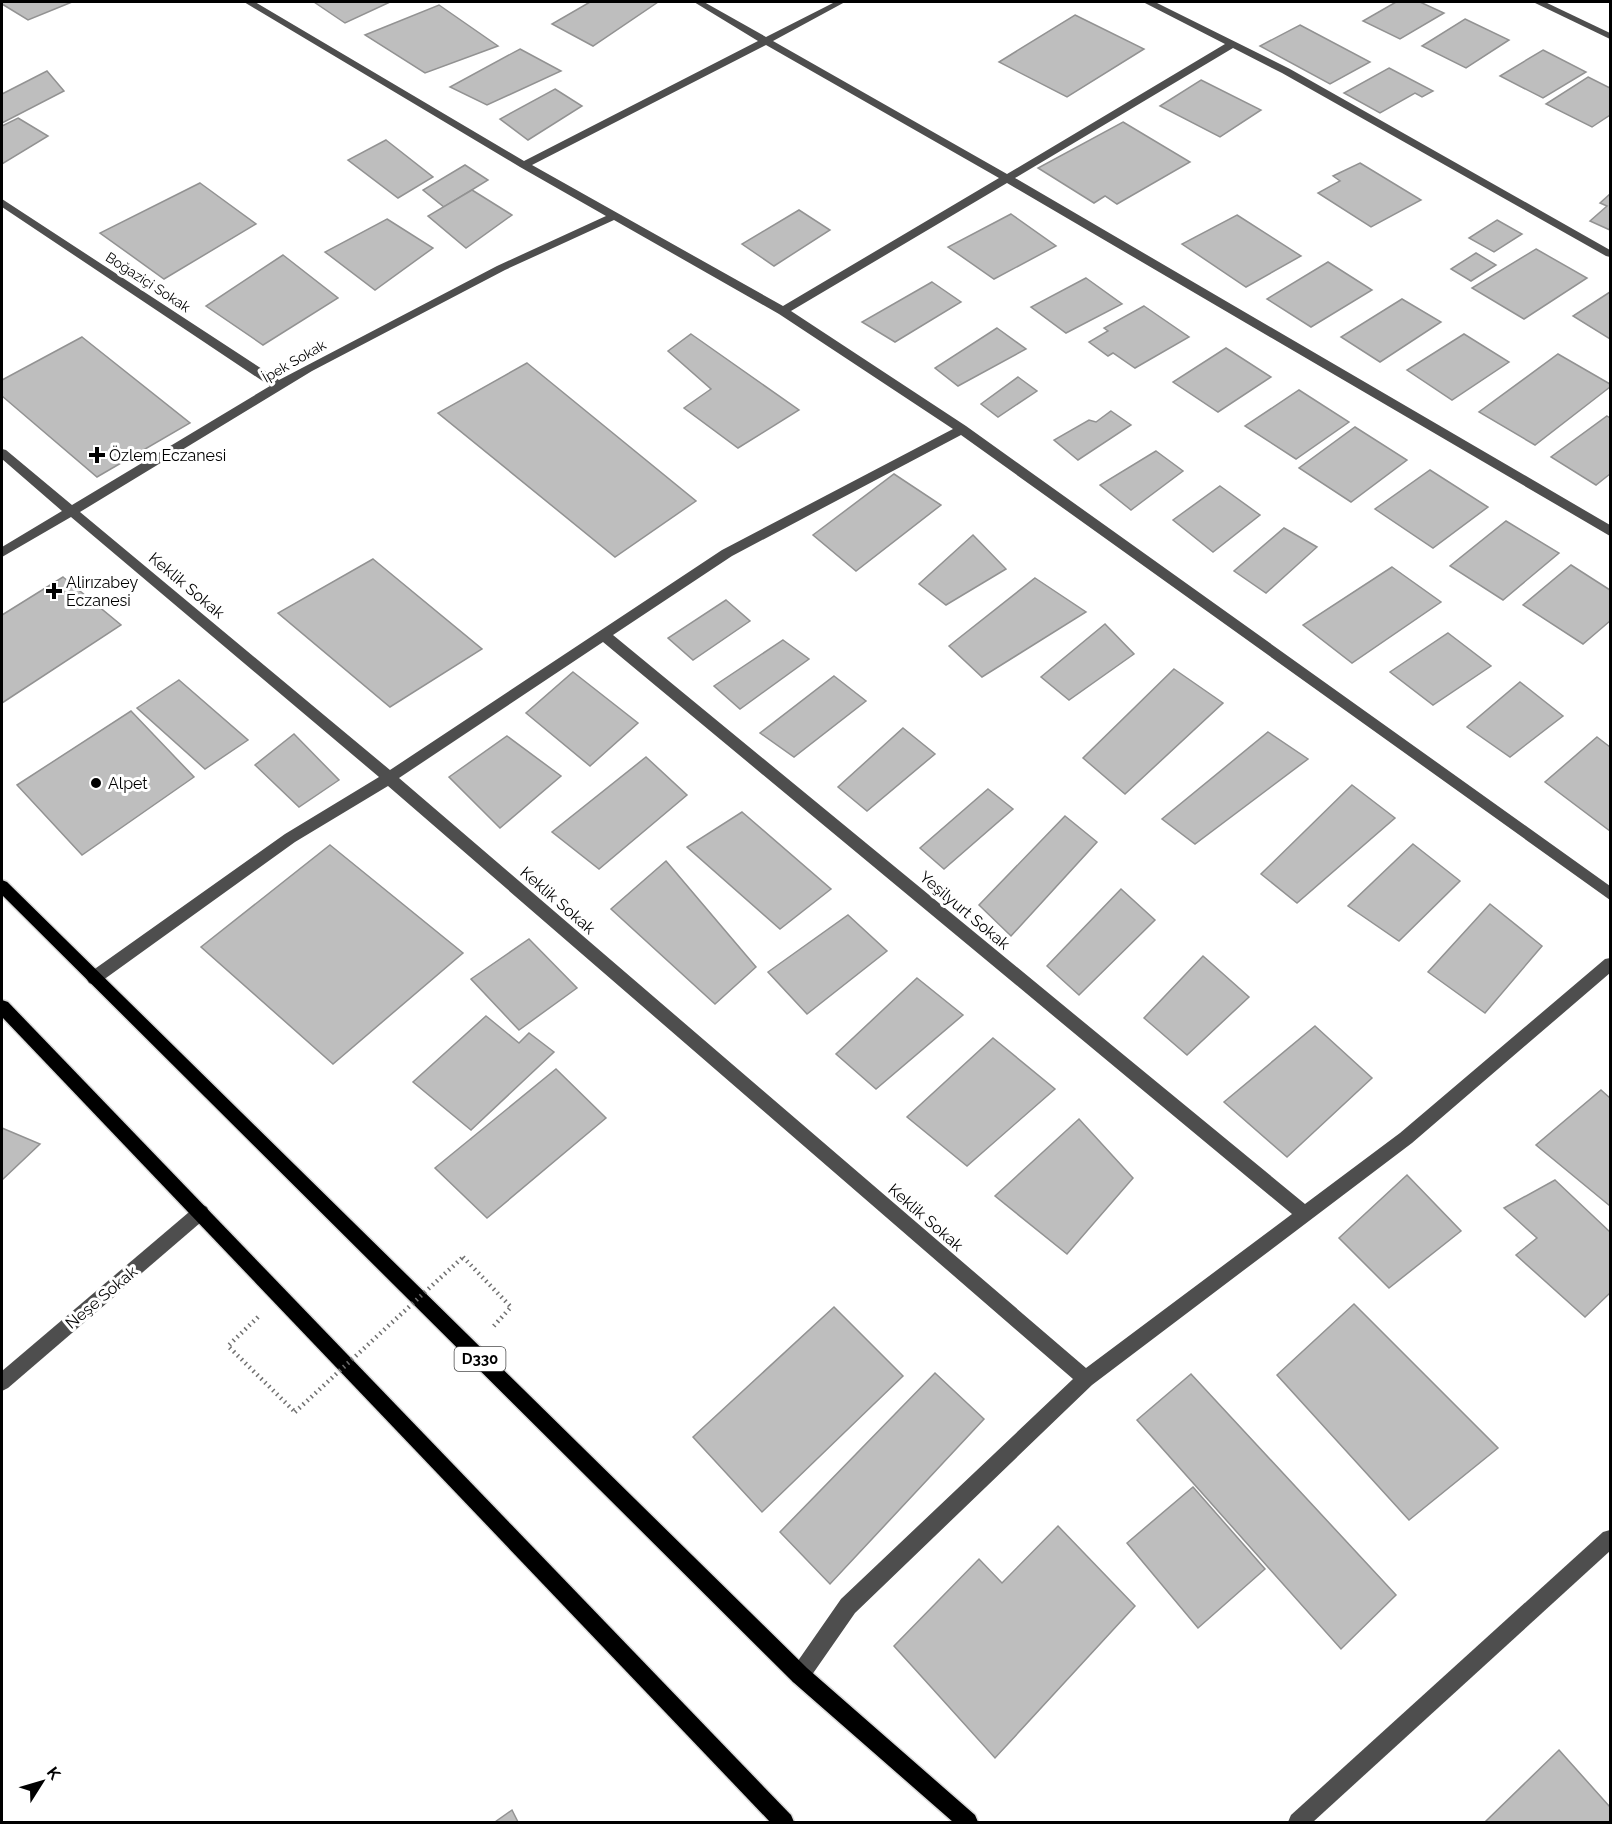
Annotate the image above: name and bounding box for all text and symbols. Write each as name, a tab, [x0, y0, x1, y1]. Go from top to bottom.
street label: Boğaziçi Sokak	[103, 249, 194, 316]
street label: İpek Sokak	[258, 334, 329, 386]
place label: Özlem Eczanesi	[109, 445, 226, 465]
marker: Özlem Eczanesi	[90, 448, 104, 462]
street label: Keklik Sokak	[145, 548, 229, 623]
place label: Alirızabey Eczanesi	[66, 573, 138, 610]
marker: Alirızabey Eczanesi	[47, 584, 61, 598]
place label: Alpet	[108, 774, 148, 793]
marker: Alpet	[89, 776, 103, 790]
street label: Keklik Sokak	[516, 863, 599, 938]
street label: Yeşilyurt Sokak	[916, 867, 1014, 954]
street label: Keklik Sokak	[884, 1180, 967, 1255]
street label: Neşe Sokak	[62, 1262, 141, 1333]
road number: D330	[454, 1347, 506, 1371]
north arrow	[12, 1752, 72, 1812]
text: K	[43, 1763, 65, 1783]

